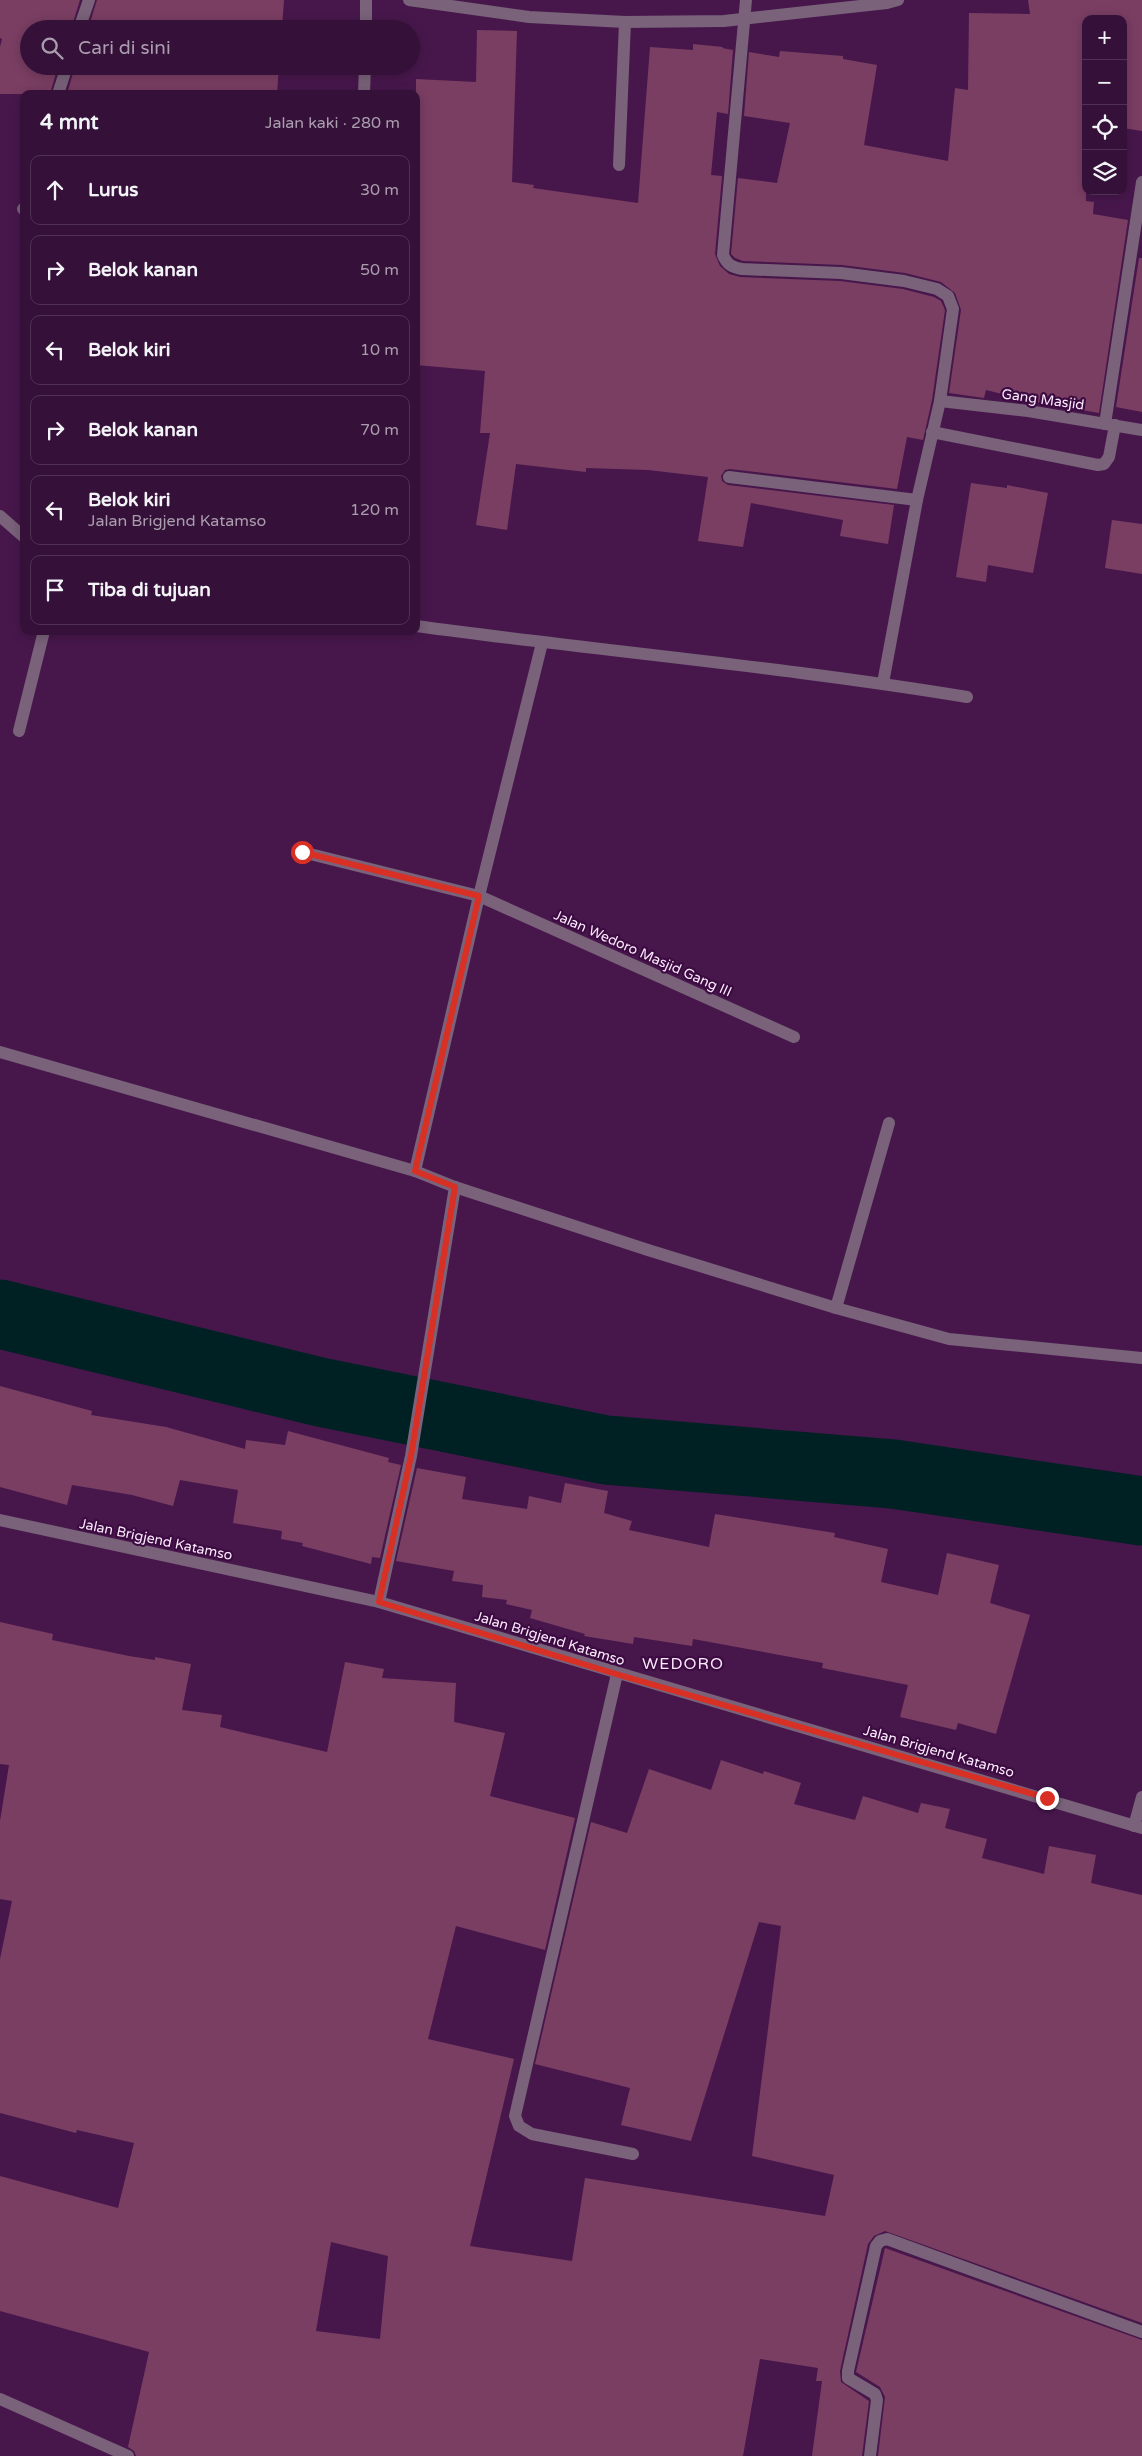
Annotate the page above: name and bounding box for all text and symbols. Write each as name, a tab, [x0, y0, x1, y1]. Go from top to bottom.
map controls	[1082, 15, 1127, 195]
button: +	[1082, 15, 1127, 60]
search box	[20, 20, 420, 75]
icon: search	[38, 34, 66, 62]
text: Cari di sini	[78, 37, 171, 59]
button: −	[1082, 60, 1127, 105]
button: locate	[1082, 105, 1127, 150]
text: 4 mnt	[40, 110, 99, 135]
text: Jalan kaki · 280 m	[265, 113, 400, 133]
button: layers	[1082, 150, 1127, 195]
icon: ahead	[41, 176, 69, 204]
text: Lurus	[88, 179, 138, 201]
text: 30 m	[360, 180, 399, 200]
icon: right	[41, 256, 69, 284]
text: Belok kanan	[88, 259, 198, 281]
text: 50 m	[360, 260, 399, 280]
icon: left	[41, 336, 69, 364]
text: Belok kiri	[88, 339, 171, 361]
text: 10 m	[360, 340, 399, 360]
street label: Gang Masjid	[1000, 385, 1085, 414]
icon: right	[41, 416, 69, 444]
text: Belok kanan	[88, 419, 198, 441]
text: 70 m	[360, 420, 399, 440]
text: Belok kiri	[88, 489, 171, 511]
icon: left	[41, 496, 69, 524]
text: 120 m	[350, 500, 399, 520]
text: Jalan Brigjend Katamso	[88, 511, 266, 531]
icon: arrive	[41, 576, 69, 604]
text: Tiba di tujuan	[88, 579, 211, 601]
route start	[291, 841, 314, 864]
street label: Jalan Wedoro Masjid Gang III	[551, 906, 734, 1000]
street label: Jalan Brigjend Katamso	[78, 1515, 234, 1564]
street label: Jalan Brigjend Katamso	[473, 1608, 627, 1669]
district label: WEDORO	[642, 1654, 724, 1674]
street label: Jalan Brigjend Katamso	[862, 1722, 1016, 1781]
route end	[1036, 1787, 1059, 1810]

